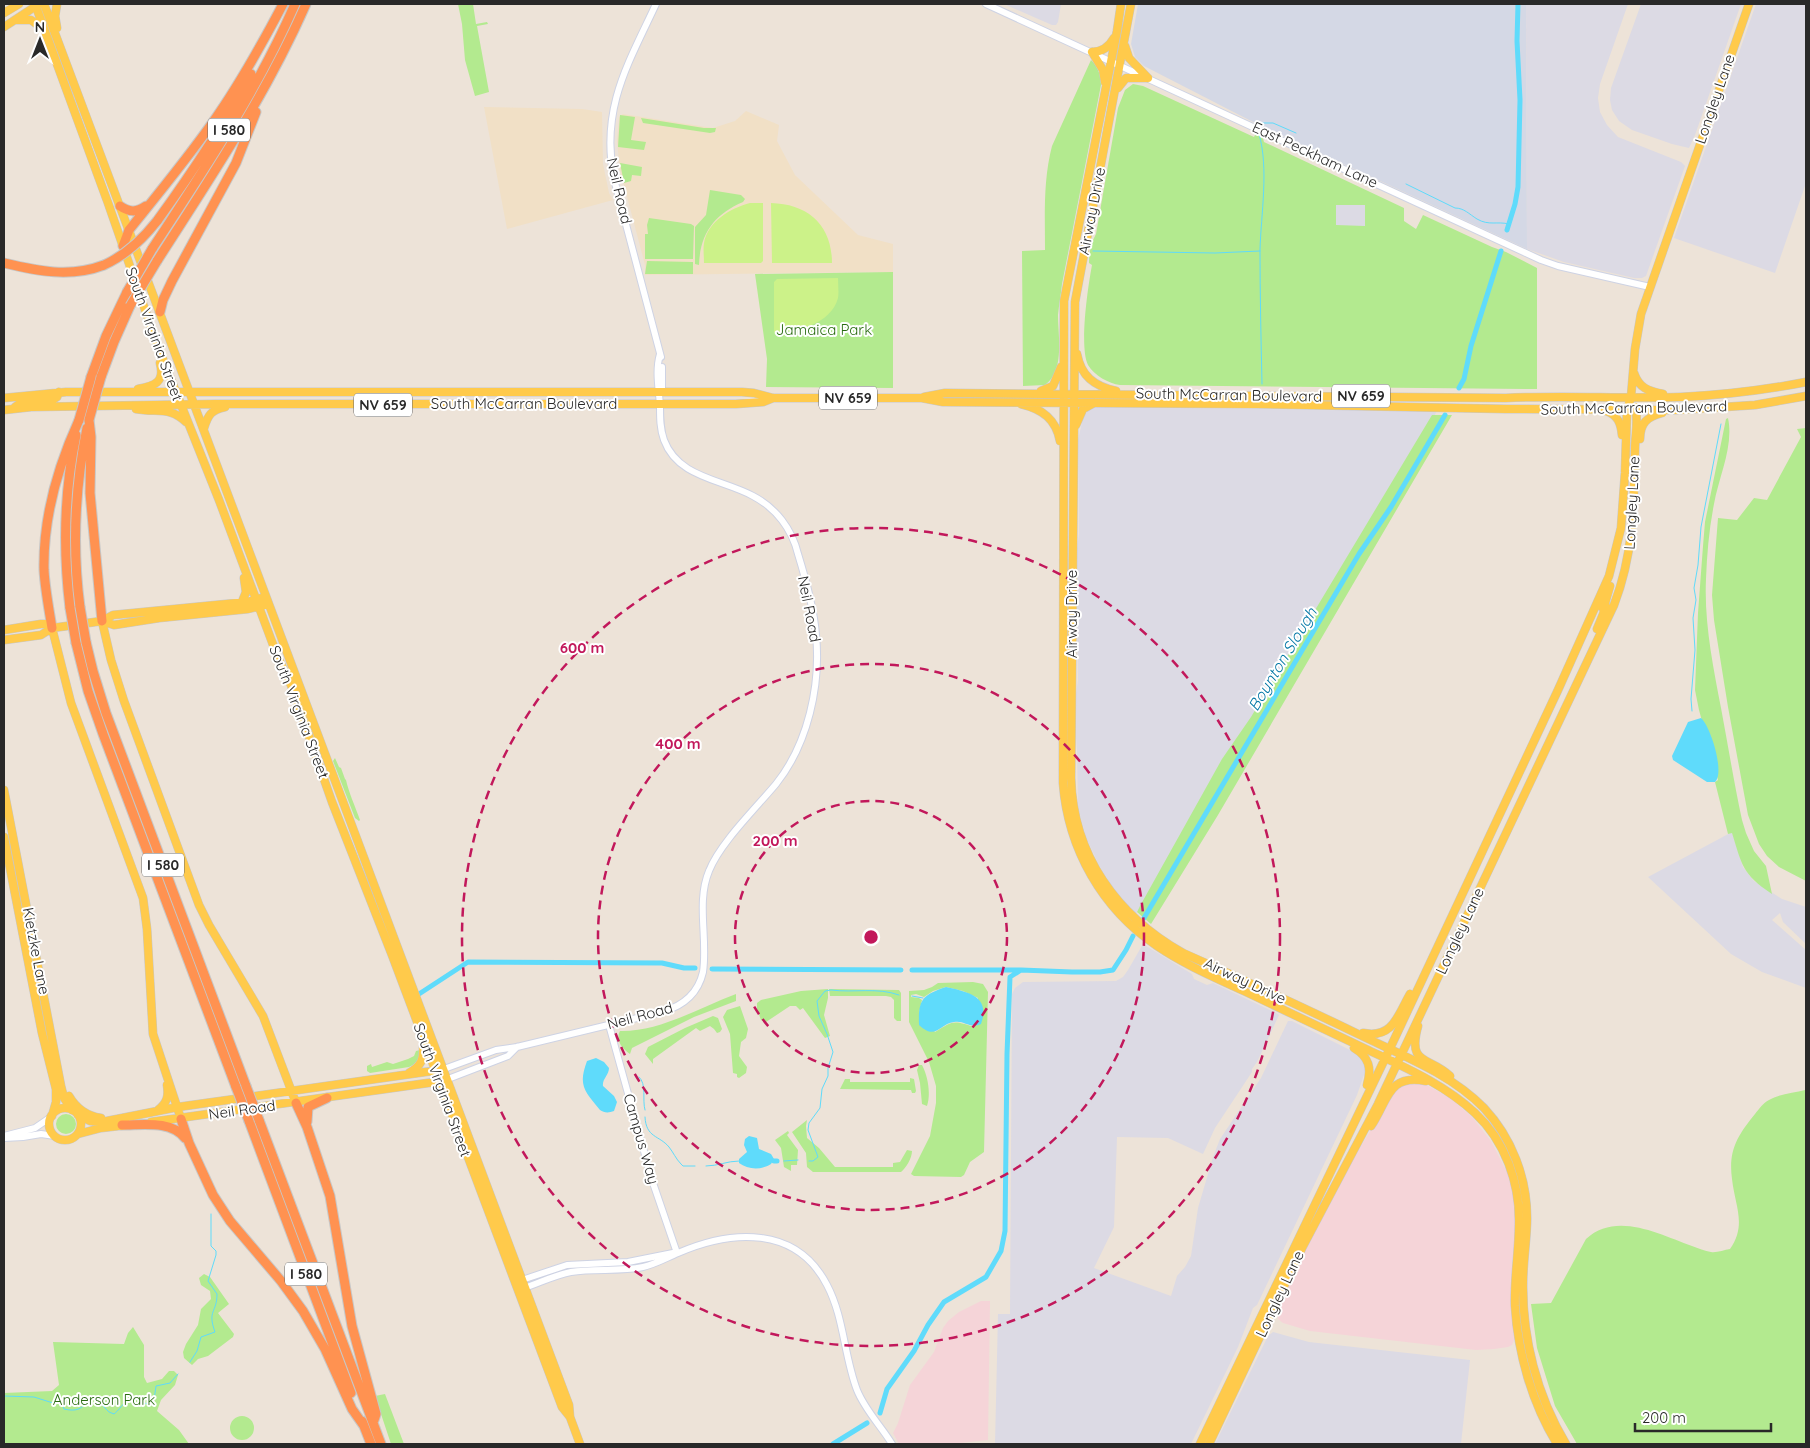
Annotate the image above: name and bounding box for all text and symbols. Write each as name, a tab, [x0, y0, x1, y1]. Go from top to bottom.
north arrow	[15, 15, 65, 65]
text: N	[35, 18, 45, 36]
street label: Longley Lane	[1690, 51, 1739, 146]
street label: East Peckham Lane	[1249, 117, 1381, 192]
road number: I 580	[208, 118, 250, 142]
street label: Neil Road	[603, 156, 636, 226]
street label: Airway Drive	[1074, 166, 1109, 256]
street label: South Virginia Street	[121, 264, 188, 403]
park label: Jamaica Park	[776, 320, 872, 339]
street label: South McCarran Boulevard	[1136, 383, 1322, 406]
road number: NV 659	[1332, 384, 1390, 408]
road number: NV 659	[819, 386, 877, 409]
road number: NV 659	[354, 394, 412, 416]
street label: South McCarran Boulevard	[431, 394, 617, 413]
street label: South McCarran Boulevard	[1541, 396, 1727, 419]
street label: Longley Lane	[1620, 456, 1643, 550]
street label: Airway Drive	[1062, 570, 1081, 658]
street label: Neil Road	[794, 574, 825, 644]
water label: Boynton Slough	[1243, 603, 1321, 714]
text: 600 m	[560, 638, 604, 657]
street label: South Virginia Street	[265, 643, 334, 781]
text: 400 m	[655, 734, 701, 753]
text: 200 m	[753, 831, 798, 850]
road number: I 580	[142, 854, 184, 876]
street label: Longley Lane	[1431, 884, 1488, 977]
street label: Kietzke Lane	[19, 906, 54, 996]
centre of rings	[862, 928, 880, 946]
street label: Airway Drive	[1201, 953, 1289, 1008]
street label: Neil Road	[605, 998, 675, 1033]
street label: South Virginia Street	[409, 1020, 476, 1159]
street label: Campus Way	[619, 1091, 663, 1186]
street label: Neil Road	[207, 1095, 277, 1124]
street label: Longley Lane	[1251, 1247, 1308, 1340]
road number: I 580	[285, 1262, 327, 1286]
park label: Anderson Park	[53, 1390, 155, 1409]
scale bar	[1635, 1400, 1771, 1432]
text: 200 m	[1642, 1408, 1686, 1427]

